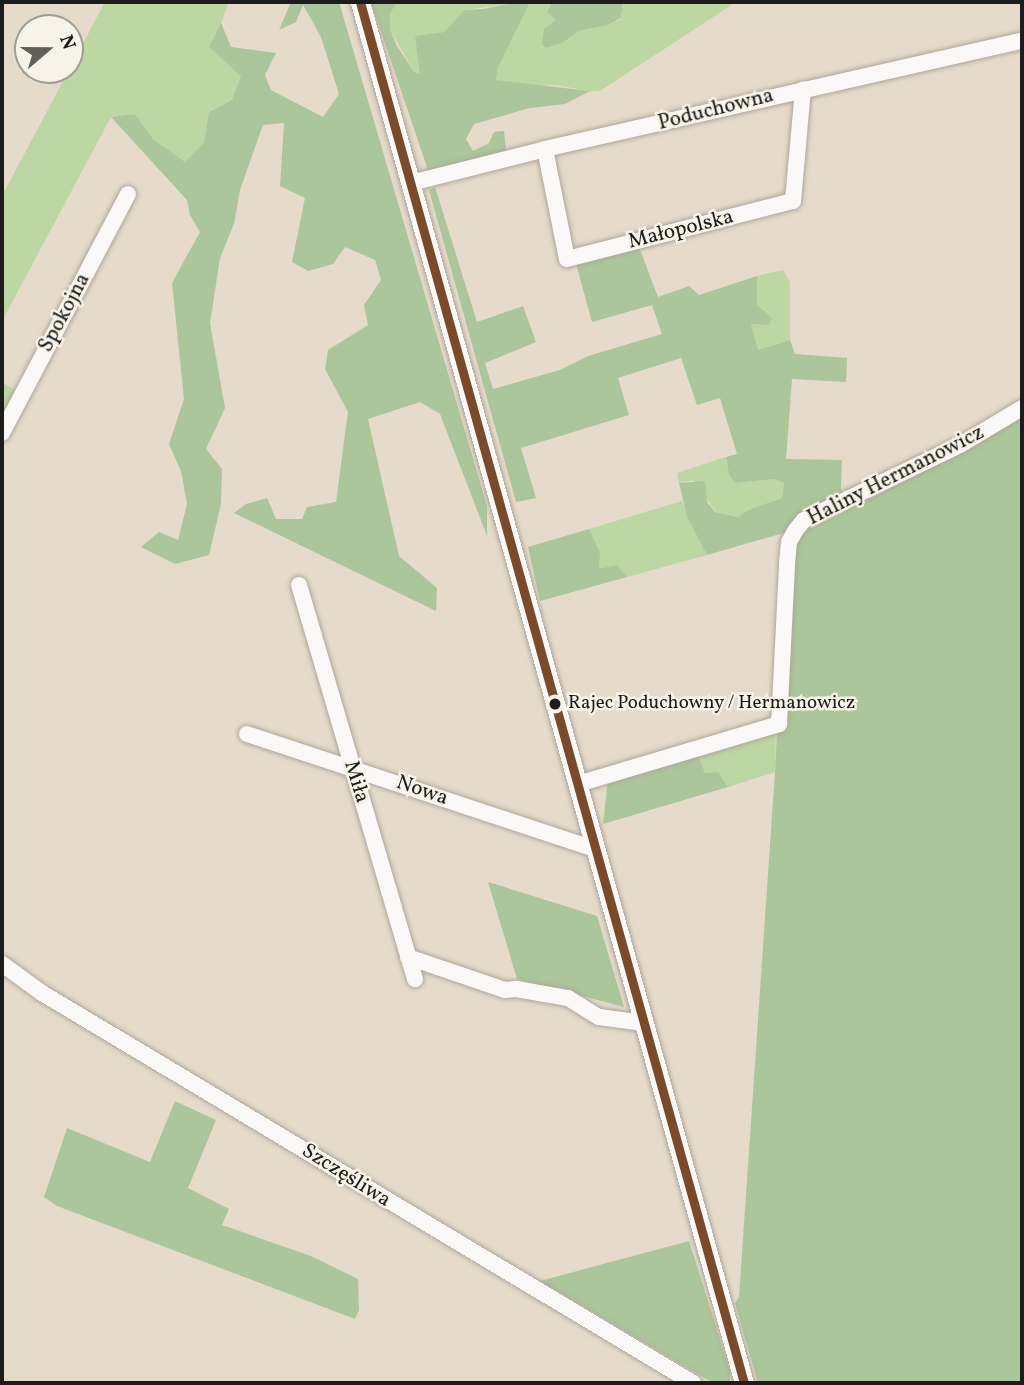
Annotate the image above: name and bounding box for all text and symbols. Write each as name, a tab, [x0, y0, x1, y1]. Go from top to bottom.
north arrow	[14, 14, 84, 84]
text: N	[52, 32, 81, 53]
street label: Poduchowna	[656, 83, 776, 137]
street label: Małopolska	[626, 205, 736, 255]
street label: Spokojna	[34, 269, 96, 357]
street label: Haliny Hermanowicz	[803, 420, 989, 532]
place label: Rajec Poduchowny / Hermanowicz	[568, 693, 856, 715]
marker: Rajec Poduchowny / Hermanowicz	[548, 697, 562, 711]
street label: Miła	[338, 758, 374, 806]
street label: Nowa	[393, 770, 451, 812]
street label: Szczęśliwa	[297, 1139, 395, 1213]

